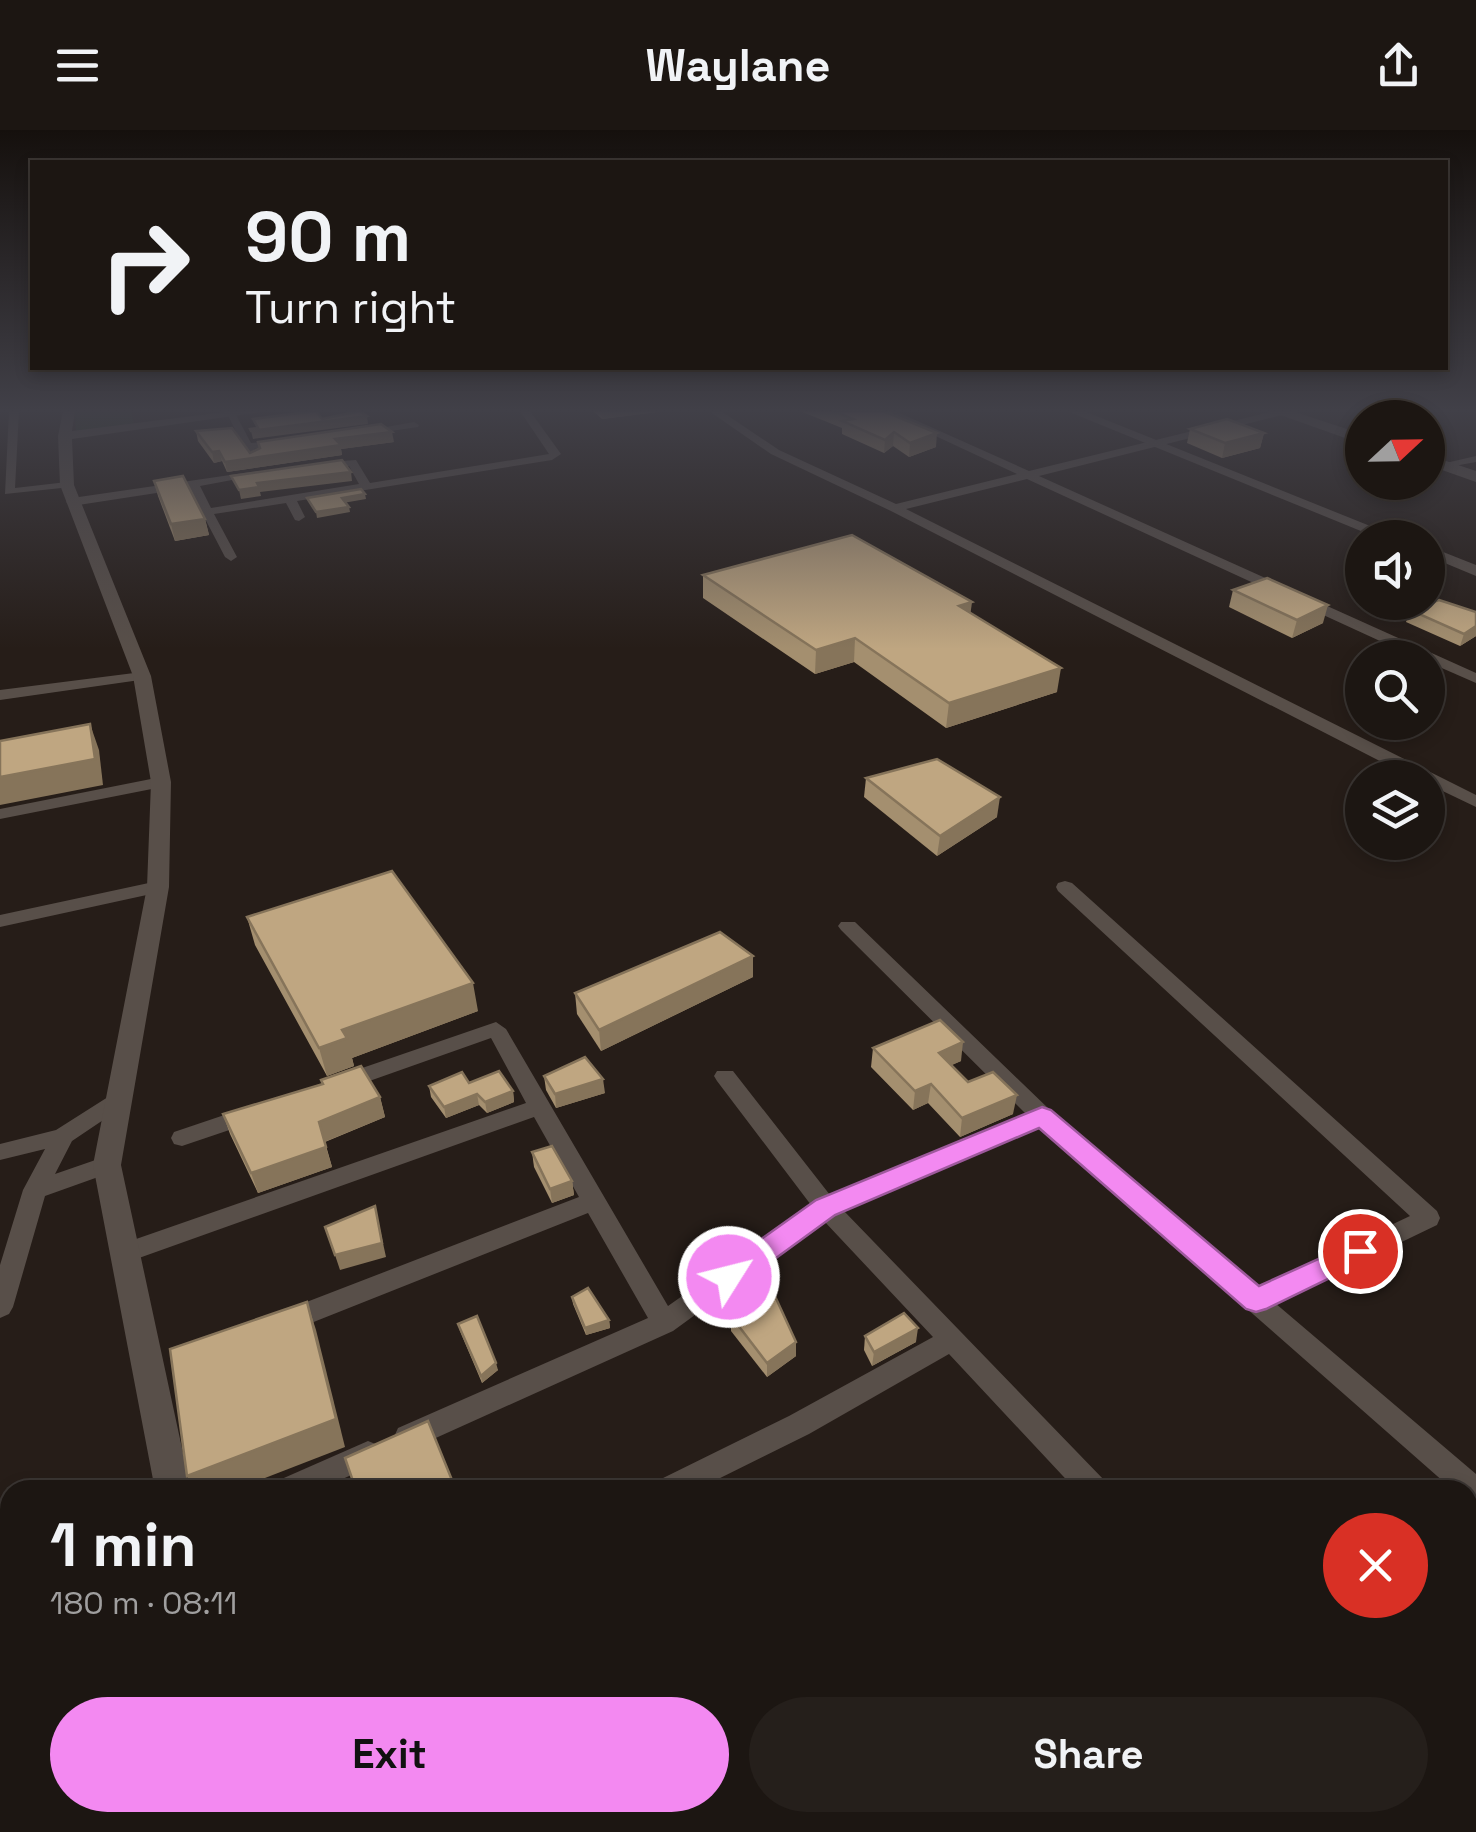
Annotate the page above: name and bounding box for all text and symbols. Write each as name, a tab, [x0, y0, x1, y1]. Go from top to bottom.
text: Waylane	[646, 37, 830, 94]
icon: menu	[50, 38, 105, 93]
icon: share	[1371, 38, 1426, 93]
text: 90 m	[245, 192, 411, 281]
icon: right	[80, 200, 210, 330]
text: Turn right	[245, 279, 456, 336]
north arrow	[1345, 400, 1445, 500]
map controls	[1345, 400, 1445, 860]
button: sound	[1345, 520, 1445, 620]
button: search	[1345, 640, 1445, 740]
button: layers	[1345, 760, 1445, 860]
pin	[1318, 1209, 1403, 1294]
icon: arrive	[1333, 1224, 1388, 1279]
position arrow	[677, 1225, 781, 1329]
text: 1 min	[50, 1507, 197, 1584]
button: close	[1323, 1513, 1428, 1618]
text: 180 m · 08:11	[50, 1583, 237, 1623]
button: Exit	[50, 1697, 729, 1812]
button: Share	[749, 1697, 1428, 1812]

